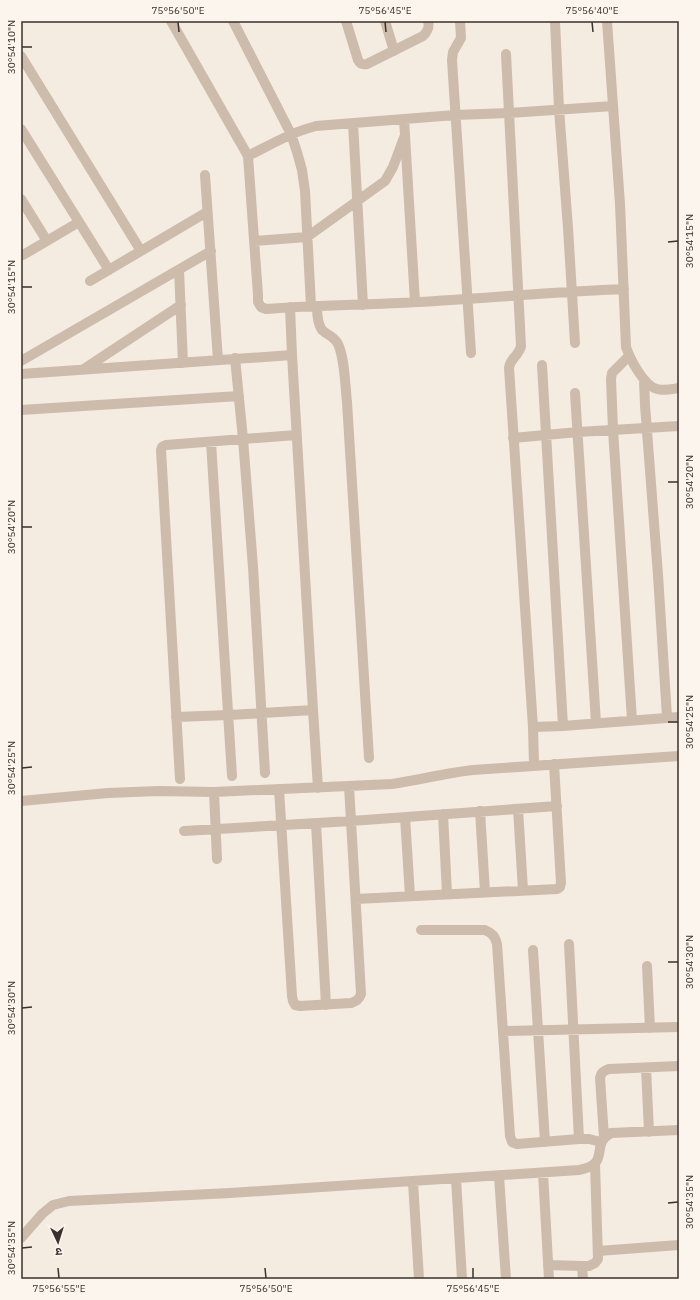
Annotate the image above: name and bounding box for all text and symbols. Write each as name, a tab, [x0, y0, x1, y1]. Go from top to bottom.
text: 75°56'50"E	[151, 4, 205, 17]
text: 75°56'45"E	[358, 4, 412, 17]
text: 75°56'40"E	[565, 4, 619, 17]
text: 30°54'10"N	[5, 20, 18, 74]
text: 30°54'15"N	[683, 214, 696, 268]
text: 30°54'15"N	[5, 260, 18, 314]
text: 30°54'20"N	[683, 455, 696, 509]
text: 30°54'20"N	[5, 500, 18, 554]
text: 30°54'25"N	[683, 695, 696, 749]
text: 30°54'25"N	[5, 741, 18, 795]
text: 30°54'30"N	[683, 935, 696, 989]
text: 30°54'30"N	[5, 981, 18, 1035]
text: 30°54'35"N	[683, 1175, 696, 1229]
text: 30°54'35"N	[5, 1221, 18, 1275]
north arrow	[38, 1222, 78, 1262]
text: उ	[54, 1245, 62, 1259]
text: 75°56'55"E	[32, 1282, 86, 1295]
text: 75°56'50"E	[239, 1282, 293, 1295]
text: 75°56'45"E	[446, 1282, 500, 1295]

